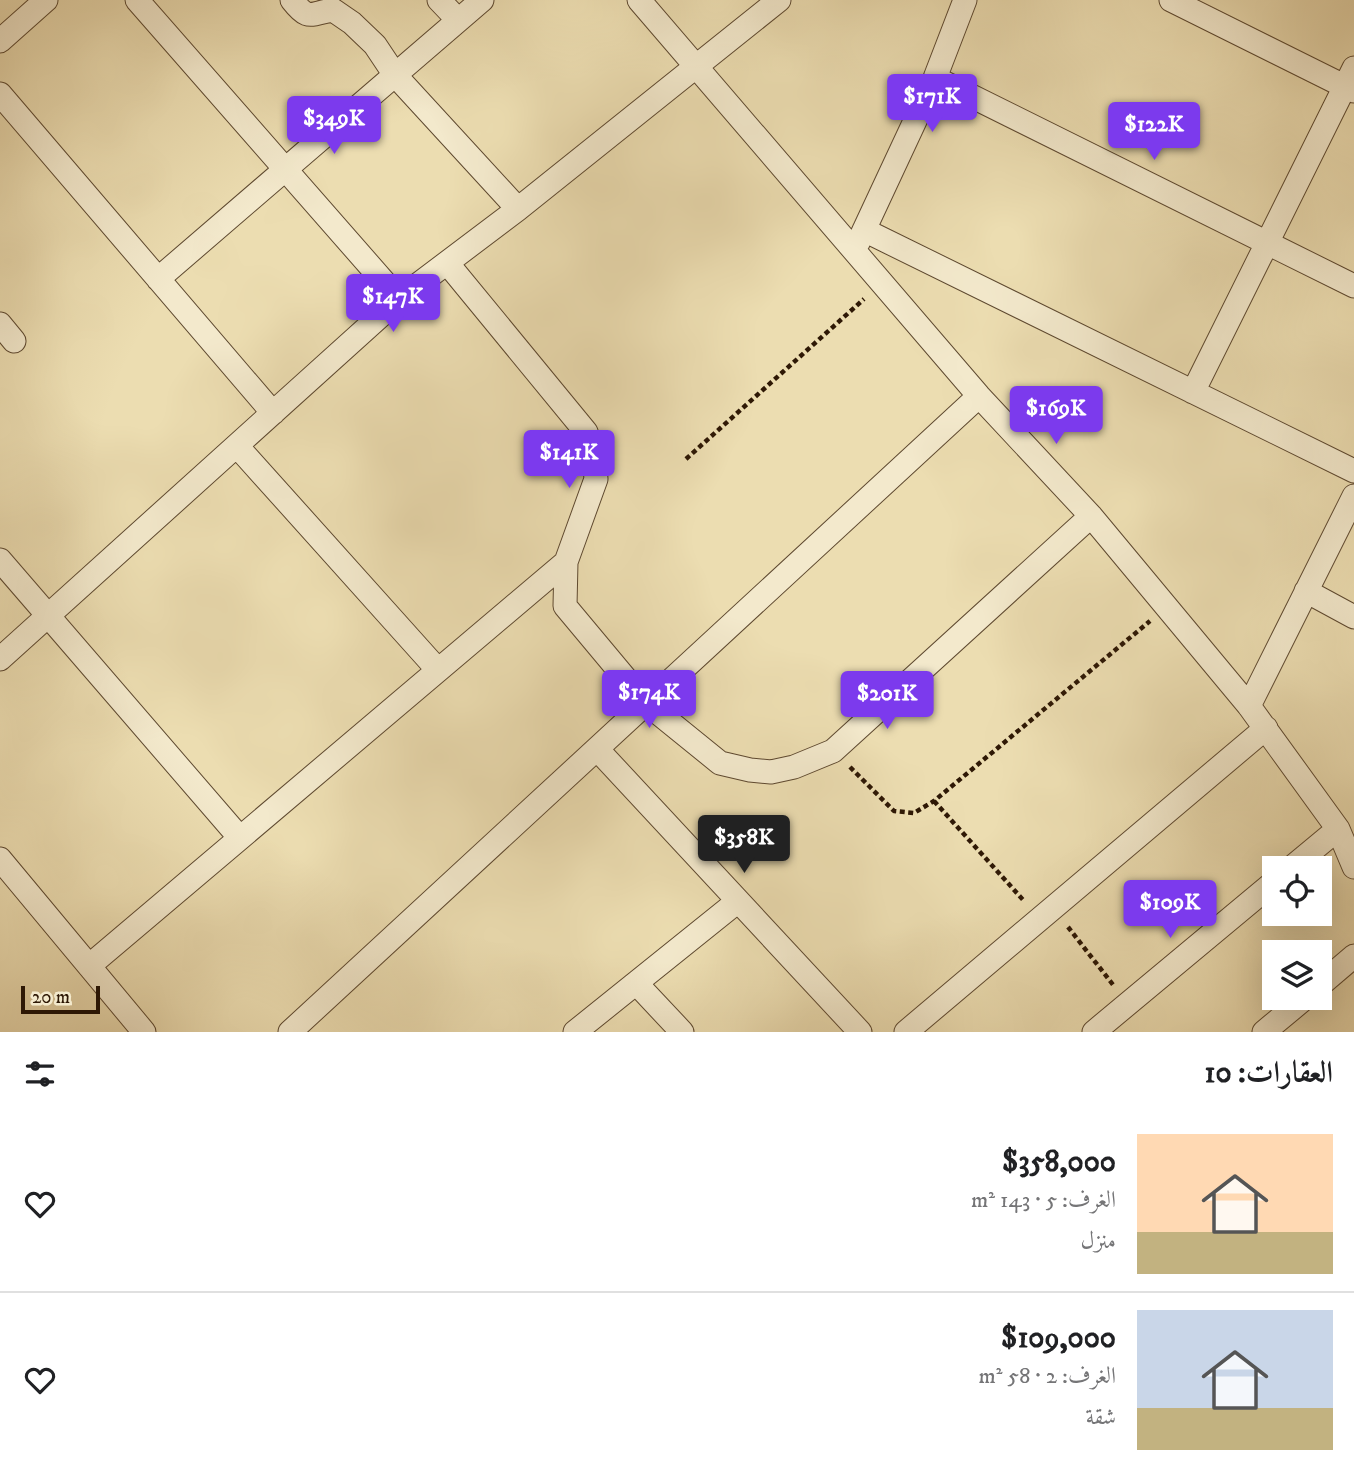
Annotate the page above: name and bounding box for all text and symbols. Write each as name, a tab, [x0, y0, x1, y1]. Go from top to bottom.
pin: $171K	[883, 74, 981, 134]
text: $171K	[903, 82, 961, 111]
pin: $349K	[285, 96, 383, 156]
pin: $122K	[1105, 102, 1203, 162]
text: $349K	[303, 104, 365, 133]
text: $122K	[1124, 110, 1184, 139]
pin: $147K	[344, 274, 442, 334]
text: $147K	[362, 282, 424, 311]
pin: $169K	[1007, 386, 1105, 446]
text: $169K	[1026, 394, 1086, 423]
pin: $141K	[520, 430, 618, 490]
text: $141K	[540, 438, 598, 467]
pin: $174K	[600, 670, 698, 730]
pin: $201K	[838, 672, 936, 731]
text: $174K	[618, 678, 680, 707]
text: $201K	[857, 679, 917, 708]
pin: $358K	[695, 816, 793, 875]
text: $358K	[714, 823, 774, 852]
map controls	[1262, 856, 1332, 1010]
button: locate	[1262, 856, 1332, 926]
pin: $109K	[1121, 880, 1219, 940]
text: $109K	[1140, 888, 1200, 917]
button: layers	[1262, 940, 1332, 1010]
scale bar	[21, 983, 100, 1015]
text: 20 m	[32, 986, 70, 1009]
icon: filters	[21, 1055, 59, 1093]
text: العقارات: 10	[1204, 1055, 1333, 1092]
text: $358,000	[1002, 1144, 1116, 1181]
icon: home	[1193, 1162, 1277, 1246]
icon: heart	[21, 1185, 59, 1223]
text: الغرف: 5 · 143 m²	[971, 1186, 1116, 1215]
text: منزل	[1081, 1227, 1116, 1256]
text: $109,000	[1001, 1320, 1116, 1357]
icon: home	[1193, 1338, 1277, 1422]
icon: heart	[21, 1361, 59, 1399]
text: الغرف: 2 · 58 m²	[979, 1362, 1116, 1391]
text: شقة	[1086, 1403, 1116, 1432]

